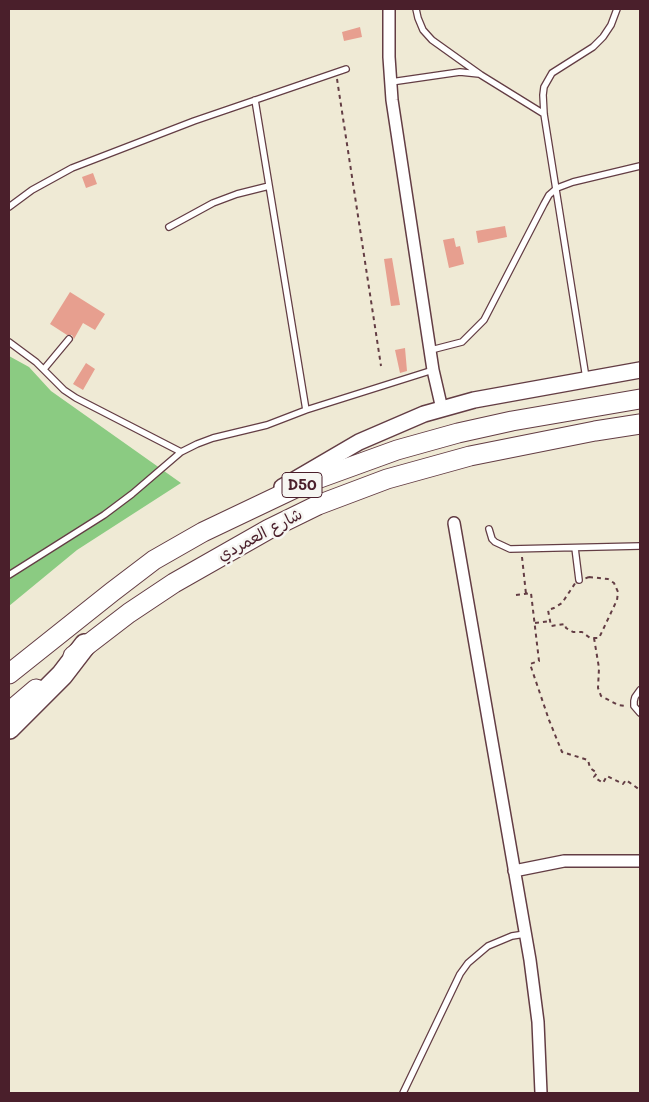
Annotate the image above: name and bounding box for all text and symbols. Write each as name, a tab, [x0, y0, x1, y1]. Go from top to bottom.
road number: D50	[282, 472, 322, 498]
street label: شارع العمردي	[214, 505, 306, 565]

